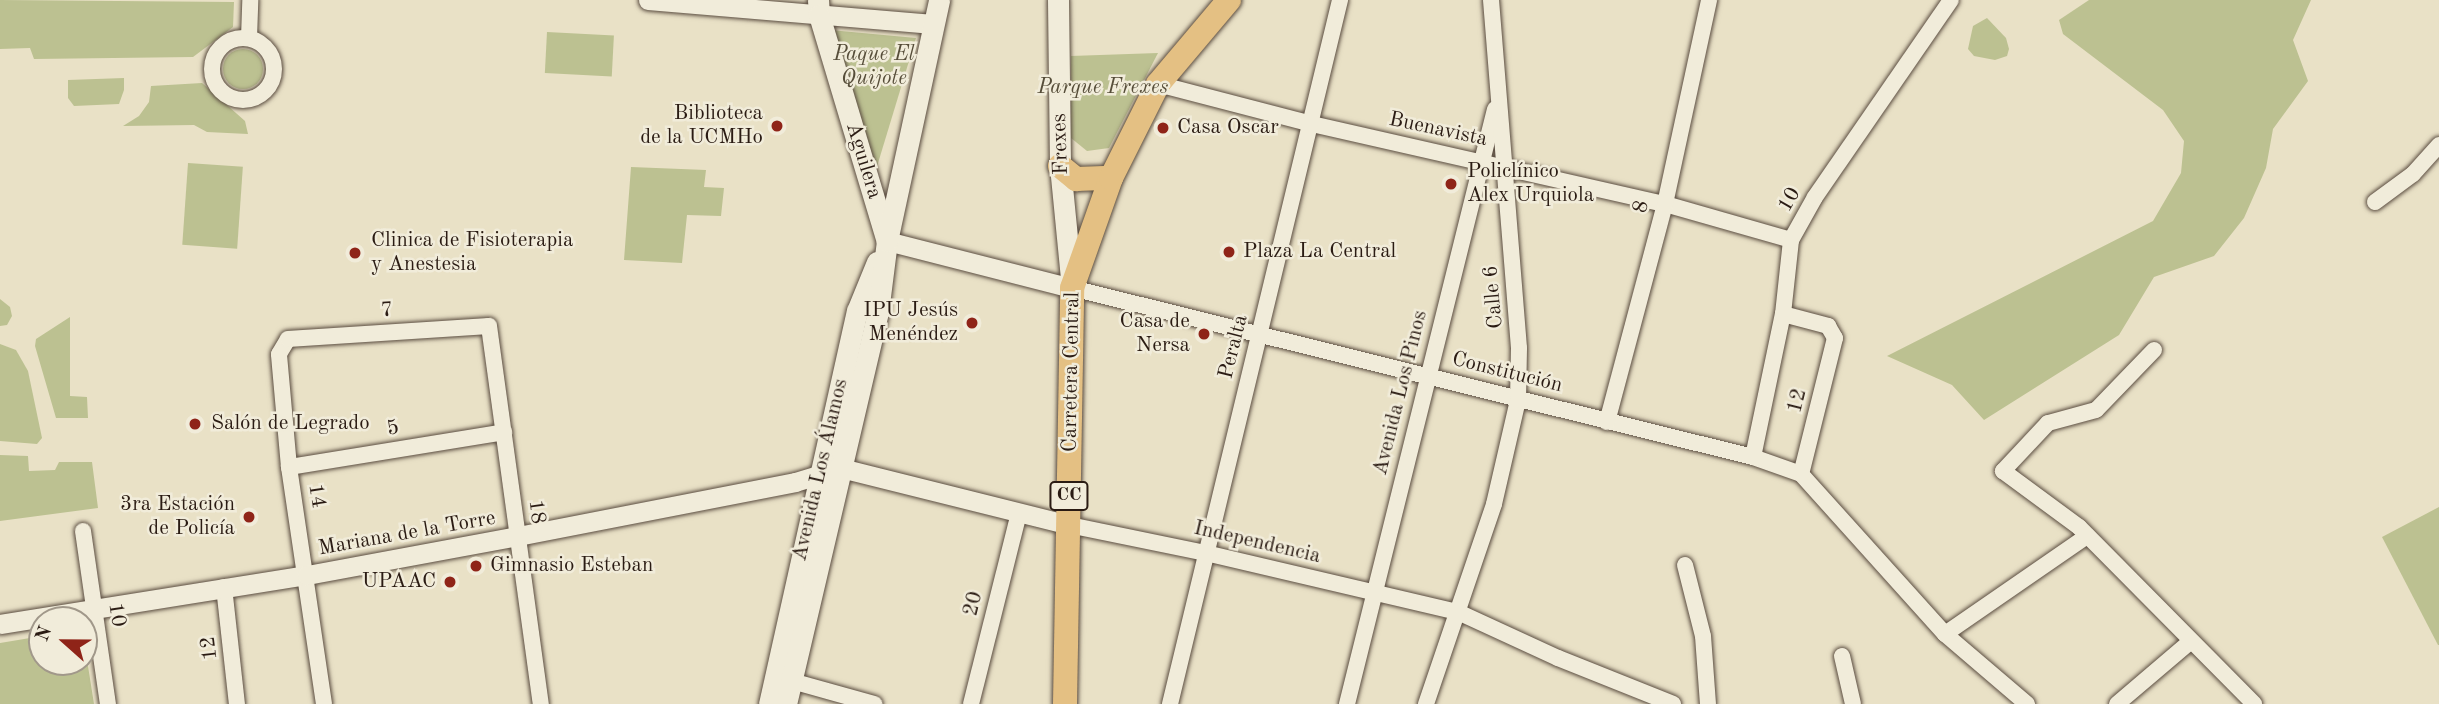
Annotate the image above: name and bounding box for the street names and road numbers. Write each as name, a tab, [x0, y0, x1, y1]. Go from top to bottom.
street label: Buenavista	[1386, 107, 1490, 153]
street label: Frexes	[1047, 113, 1075, 175]
street label: Aguilera	[839, 120, 887, 202]
street label: 10	[1773, 183, 1807, 217]
street label: 8	[1628, 198, 1656, 216]
street label: Calle 6	[1479, 264, 1509, 330]
street label: Carretera Central	[1058, 292, 1086, 452]
street label: 7	[380, 298, 394, 324]
street label: Avenida Los Pinos	[1368, 308, 1434, 478]
street label: Peralta	[1214, 312, 1254, 382]
street label: Constitución	[1449, 347, 1565, 399]
street label: Avenida Los Álamos	[788, 376, 854, 564]
street label: 12	[1783, 386, 1813, 416]
street label: 5	[385, 416, 401, 442]
road number: CC	[1048, 481, 1090, 512]
street label: 14	[302, 482, 330, 510]
street label: 18	[522, 498, 550, 526]
street label: Mariana de la Torre	[316, 506, 498, 562]
street label: Independencia	[1191, 516, 1323, 570]
street label: 20	[959, 589, 989, 619]
street label: 10	[102, 601, 130, 629]
street label: 12	[196, 634, 224, 662]

